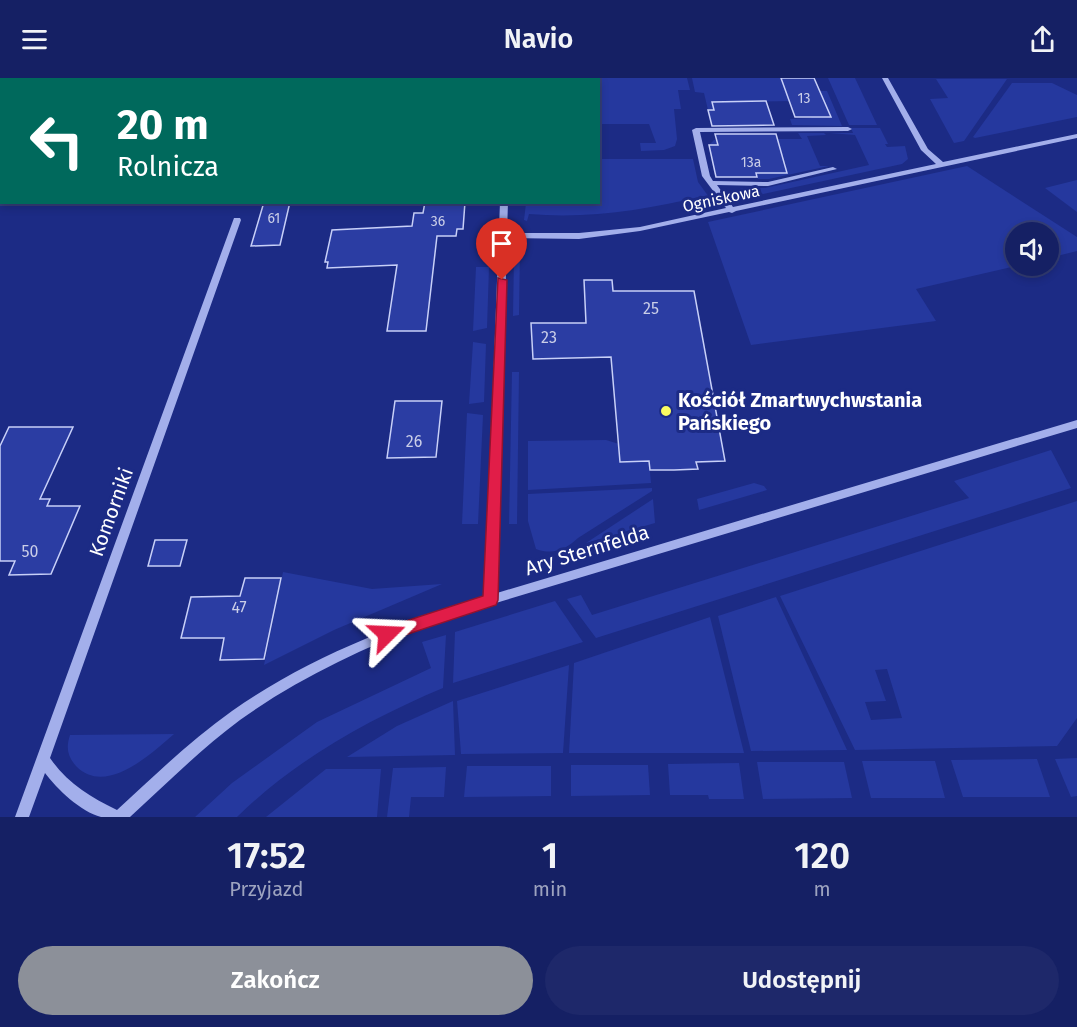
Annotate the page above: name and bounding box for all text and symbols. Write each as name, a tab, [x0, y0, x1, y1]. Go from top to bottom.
icon: menu	[18, 23, 51, 56]
text: Navio	[504, 23, 573, 55]
icon: share	[1026, 23, 1059, 56]
house number: 13	[797, 90, 811, 107]
text: 20 m	[117, 100, 209, 150]
icon: left	[18, 102, 96, 180]
text: Rolnicza	[117, 151, 219, 183]
house number: 13a	[741, 154, 761, 171]
street label: Ogniskowa	[681, 181, 761, 216]
house number: 61	[268, 210, 280, 227]
house number: 36	[431, 213, 445, 230]
pin	[476, 218, 527, 280]
map controls	[1005, 222, 1059, 276]
button: sound	[1005, 222, 1059, 276]
icon: arrive	[485, 227, 518, 260]
house number: 25	[643, 299, 659, 318]
house number: 23	[541, 328, 557, 347]
place label: Kościół Zmartwychwstania Pańskiego	[678, 388, 922, 435]
marker: Kościół Zmartwychwstania Pańskiego	[659, 404, 673, 418]
house number: 26	[406, 432, 422, 451]
street label: Komorniki	[84, 464, 138, 560]
street label: Ary Sternfelda	[522, 520, 652, 580]
house number: 50	[22, 542, 39, 561]
house number: 47	[231, 598, 247, 617]
position arrow	[355, 602, 419, 666]
text: 17:52	[227, 834, 306, 878]
text: 1	[542, 834, 558, 878]
text: 120	[794, 834, 850, 878]
text: Przyjazd	[229, 877, 304, 901]
text: min	[533, 877, 567, 901]
text: m	[814, 877, 831, 901]
button: Zakończ	[18, 946, 533, 1015]
button: Udostępnij	[545, 946, 1059, 1015]

